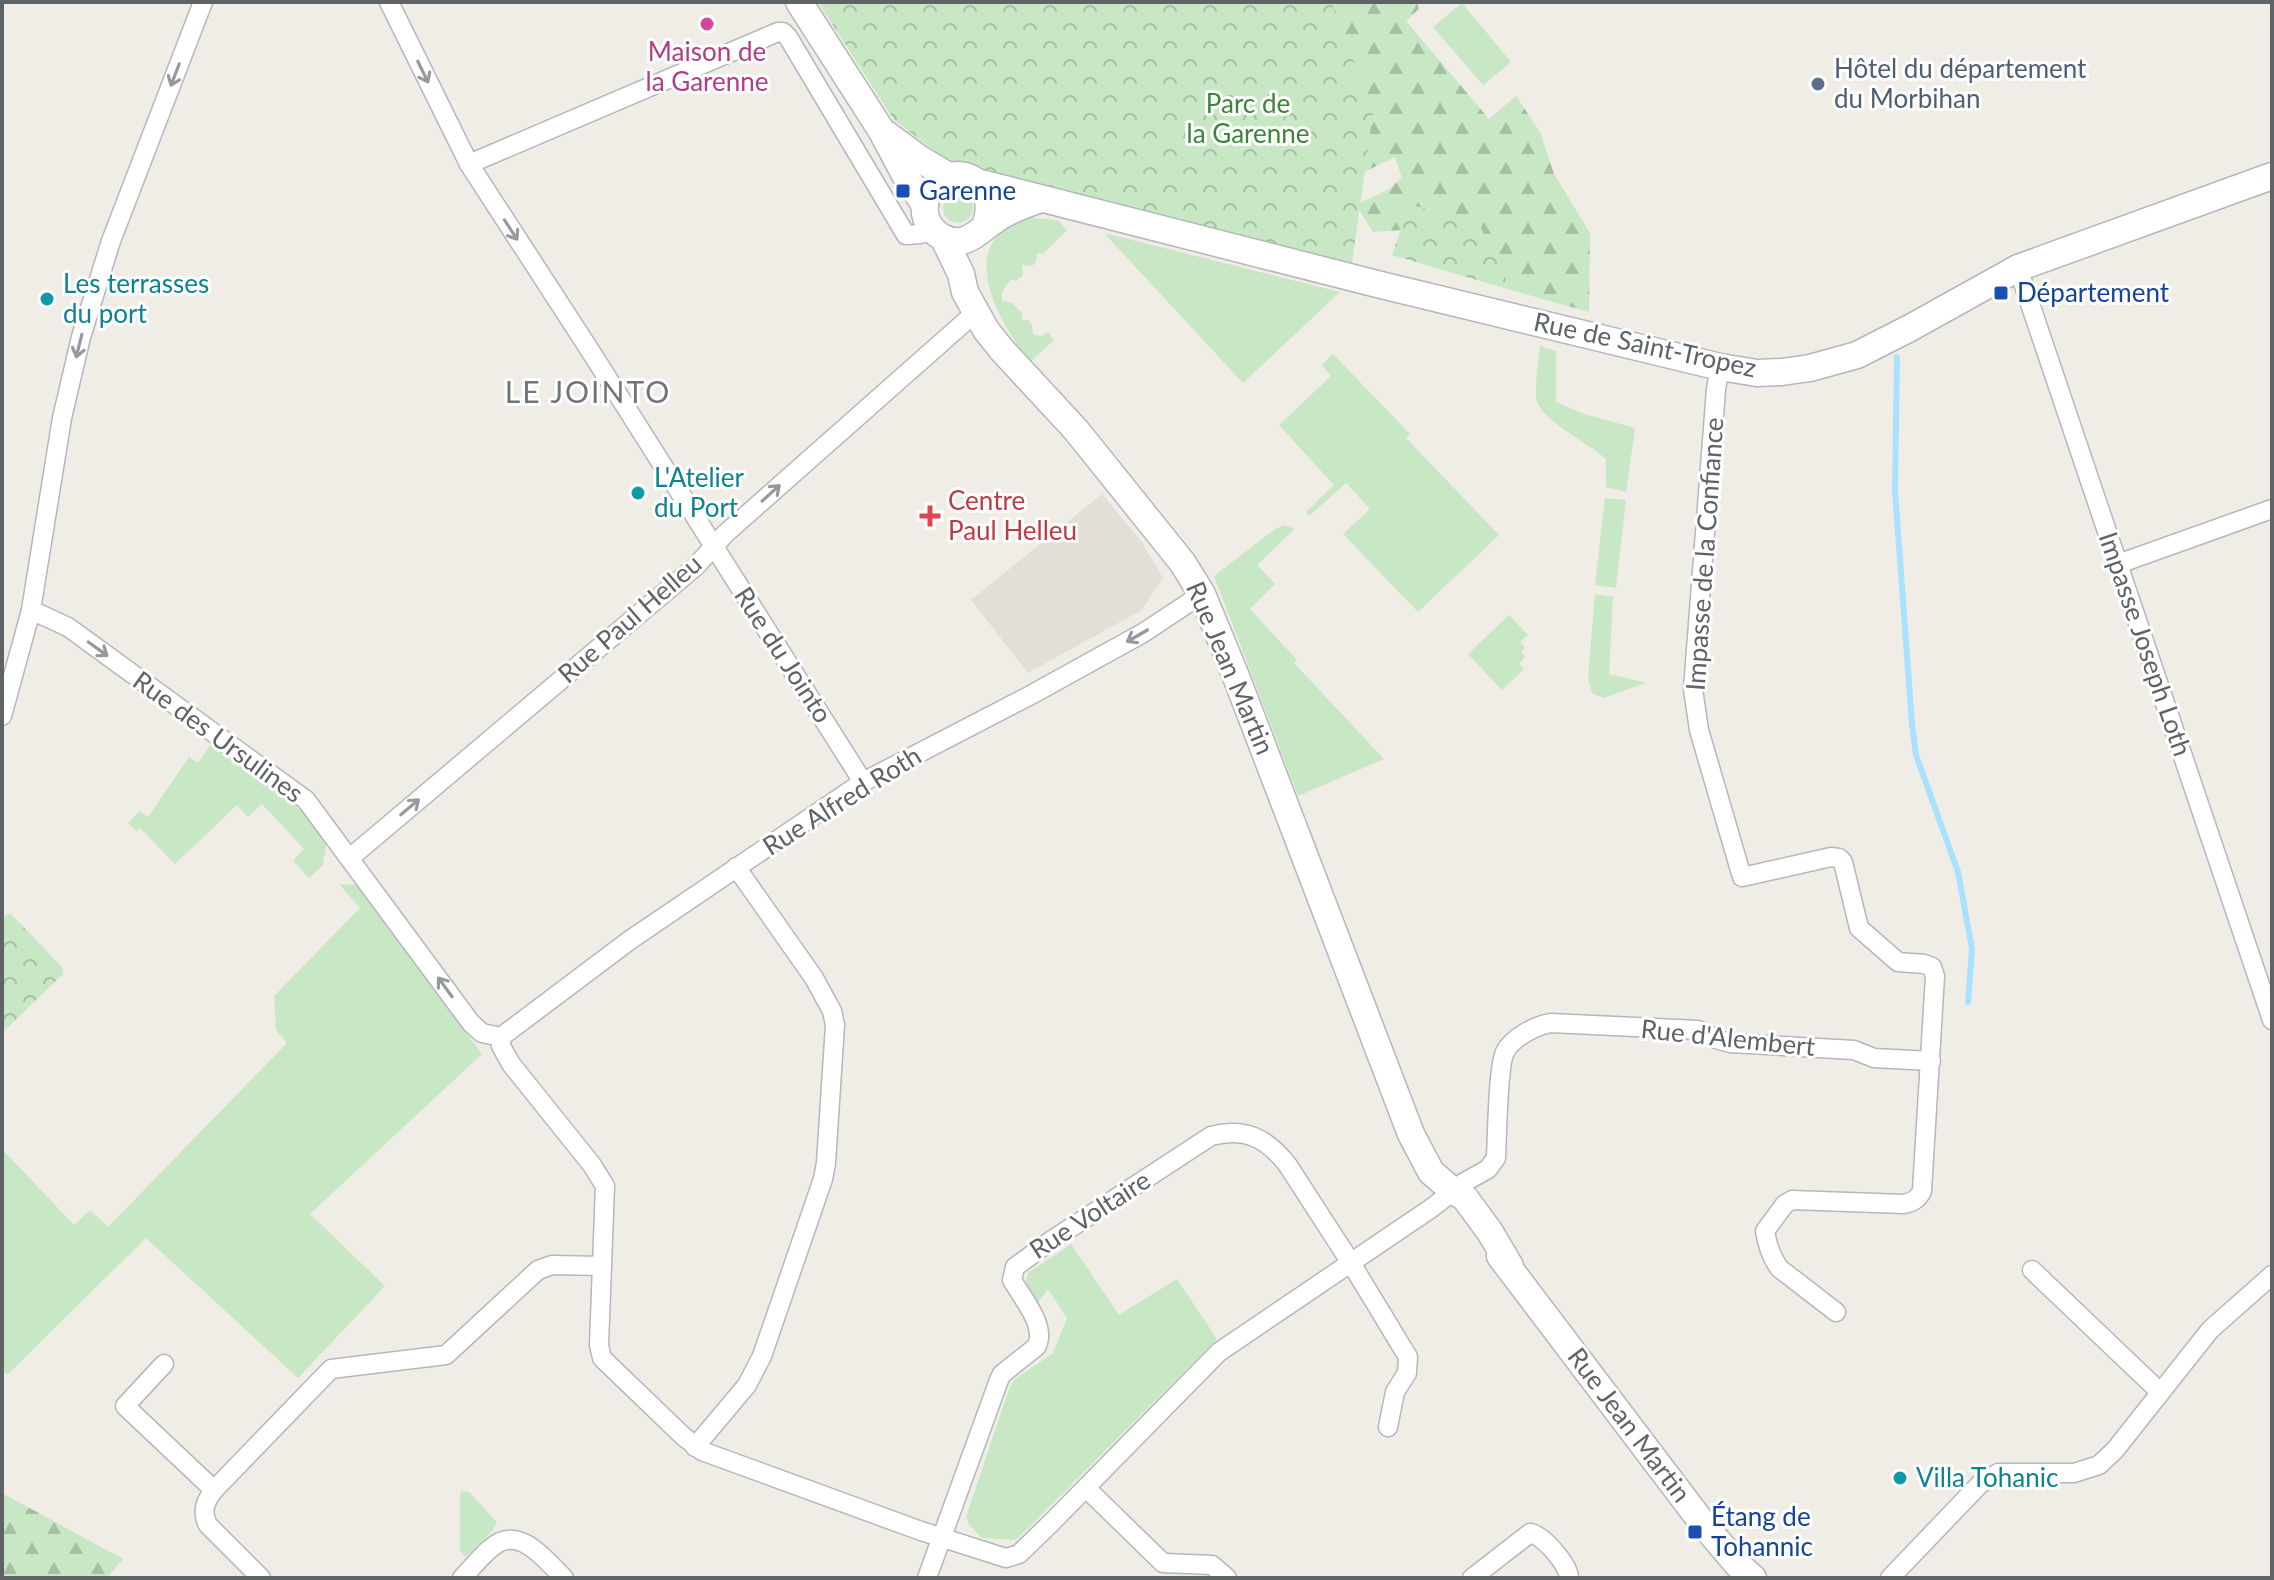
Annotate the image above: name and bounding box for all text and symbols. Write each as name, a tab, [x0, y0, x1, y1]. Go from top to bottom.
marker: Maison de la Garenne	[698, 15, 716, 33]
place label: Maison de la Garenne	[646, 35, 768, 97]
place label: Hôtel du département du Morbihan	[1834, 52, 2087, 114]
one-way arrow	[416, 59, 431, 83]
one-way arrow	[167, 62, 181, 87]
marker: Hôtel du département du Morbihan	[1809, 75, 1827, 93]
park label: Parc de la Garenne	[1187, 87, 1309, 149]
place label: Garenne	[919, 174, 1016, 206]
marker: Garenne	[894, 182, 912, 200]
one-way arrow	[504, 218, 520, 241]
place label: Les terrasses du port	[63, 267, 209, 329]
place label: Département	[2017, 276, 2170, 308]
marker: Département	[1992, 284, 2010, 302]
marker: Les terrasses du port	[38, 290, 56, 308]
street label: Rue de Saint-Tropez	[1531, 305, 1759, 383]
one-way arrow	[71, 333, 86, 358]
district label: LE JOINTO	[505, 373, 671, 409]
street label: Impasse de la Confiance	[1678, 416, 1730, 692]
place label: L'Atelier du Port	[654, 461, 745, 523]
marker: L'Atelier du Port	[629, 484, 647, 502]
place label: Centre Paul Helleu	[948, 484, 1077, 546]
one-way arrow	[760, 485, 780, 503]
marker: Centre Paul Helleu	[919, 505, 941, 527]
street label: Impasse Joseph Loth	[2093, 527, 2199, 760]
street label: Rue Paul Helleu	[551, 547, 708, 689]
street label: Rue Jean Martin	[1180, 576, 1282, 759]
street label: Rue du Jointo	[728, 581, 840, 728]
one-way arrow	[1126, 628, 1149, 644]
one-way arrow	[87, 640, 108, 657]
street label: Rue des Ursulines	[127, 664, 310, 809]
street label: Rue Alfred Roth	[757, 739, 926, 861]
one-way arrow	[399, 798, 420, 816]
one-way arrow	[437, 977, 453, 999]
street label: Rue d'Alembert	[1639, 1012, 1817, 1062]
street label: Rue Voltaire	[1023, 1163, 1156, 1265]
street label: Rue Jean Martin	[1561, 1341, 1698, 1508]
place label: Villa Tohanic	[1916, 1461, 2058, 1493]
marker: Villa Tohanic	[1891, 1469, 1909, 1487]
place label: Étang de Tohannic	[1711, 1500, 1813, 1562]
marker: Étang de Tohannic	[1686, 1523, 1704, 1541]

